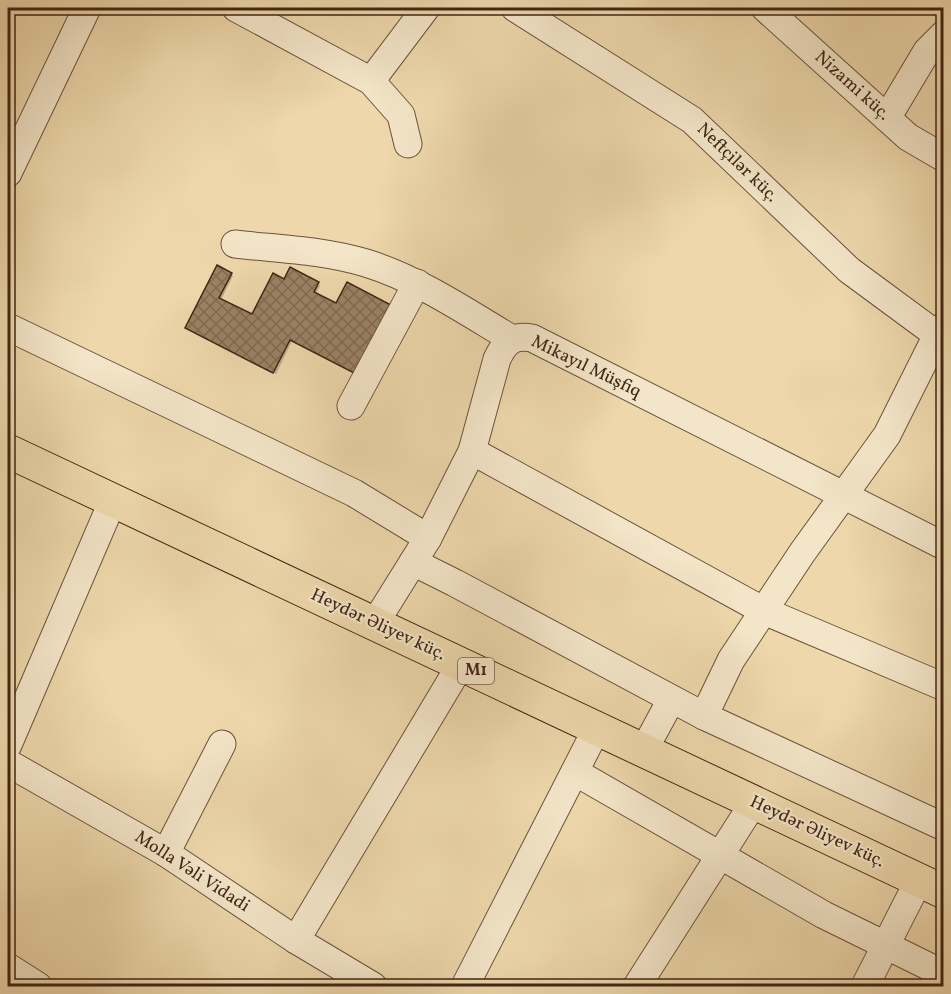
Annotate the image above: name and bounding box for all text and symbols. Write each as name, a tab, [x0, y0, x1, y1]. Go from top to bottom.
street label: Nizami küç.	[809, 45, 895, 127]
street label: Neftçilər küç.	[691, 118, 783, 208]
street label: Mikayıl Müşfiq	[527, 329, 646, 405]
street label: Heydər Əliyev küç.	[306, 583, 450, 667]
road number: M1	[458, 658, 494, 684]
street label: Heydər Əliyev küç.	[745, 790, 889, 874]
street label: Molla Vəli Vidadi	[129, 825, 255, 919]

